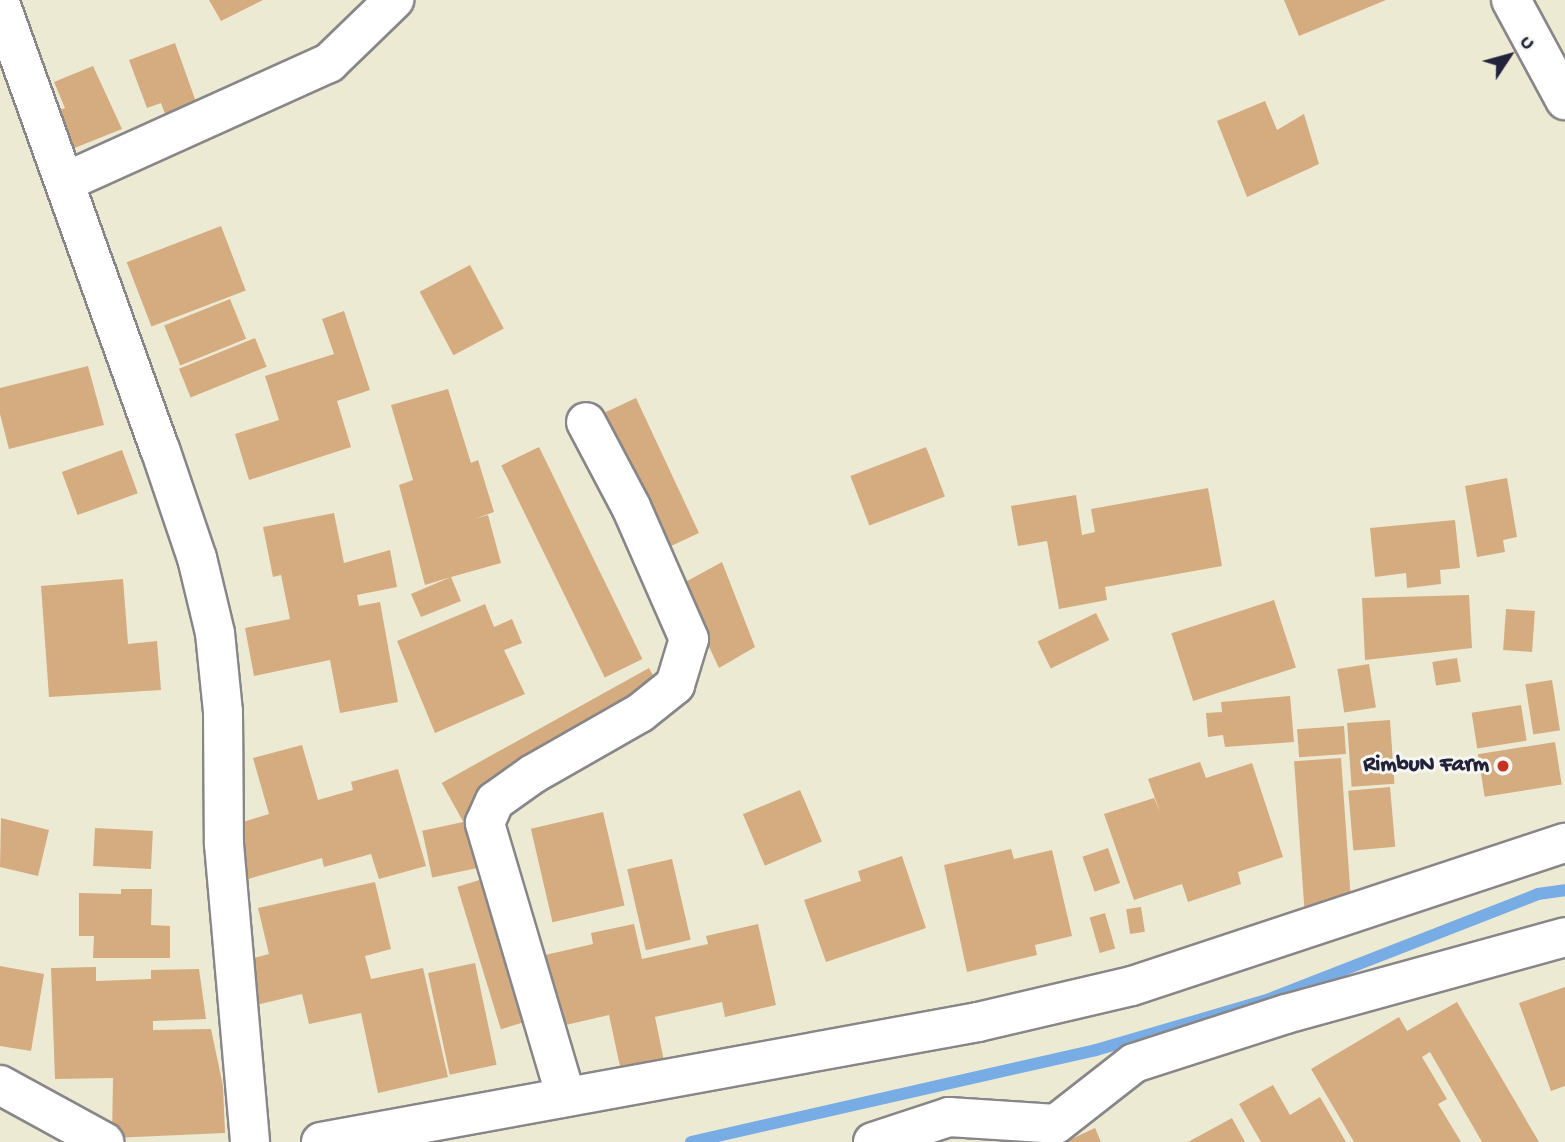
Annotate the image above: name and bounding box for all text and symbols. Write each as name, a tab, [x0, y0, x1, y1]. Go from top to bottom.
north arrow	[1474, 21, 1544, 91]
text: U	[1514, 32, 1539, 55]
place label: RimbuN Farm	[1363, 752, 1489, 780]
marker: RimbuN Farm	[1495, 758, 1511, 774]

